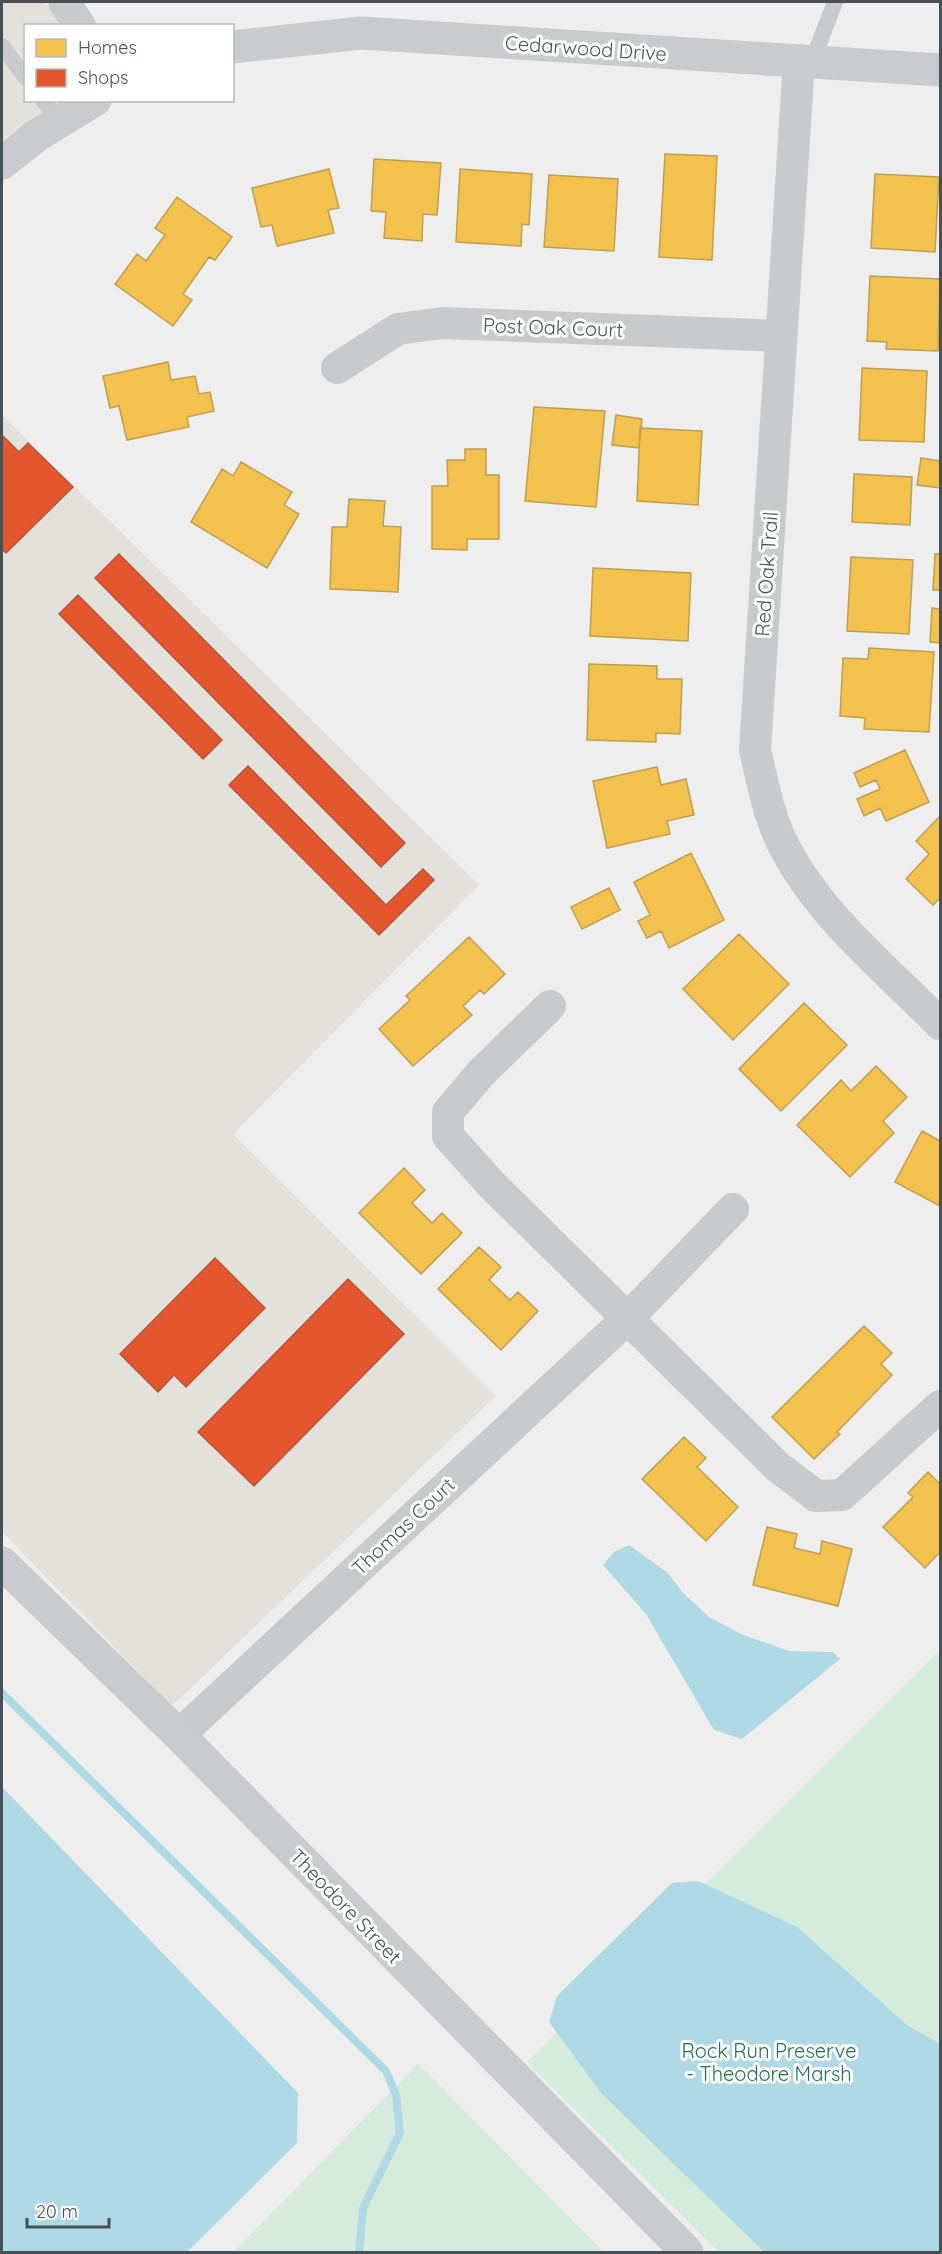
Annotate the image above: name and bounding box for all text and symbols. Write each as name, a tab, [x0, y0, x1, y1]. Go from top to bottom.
legend	[24, 24, 234, 102]
street label: Cedarwood Drive	[504, 30, 668, 66]
text: Homes	[78, 36, 137, 59]
text: Shops	[78, 66, 129, 89]
street label: Post Oak Court	[483, 312, 624, 342]
street label: Red Oak Trail	[749, 511, 783, 637]
street label: Thomas Court	[346, 1472, 460, 1580]
street label: Theodore Street	[285, 1843, 407, 1969]
park label: Rock Run Preserve - Theodore Marsh	[681, 2038, 857, 2086]
scale bar	[27, 2191, 110, 2229]
text: 20 m	[36, 2200, 78, 2223]

